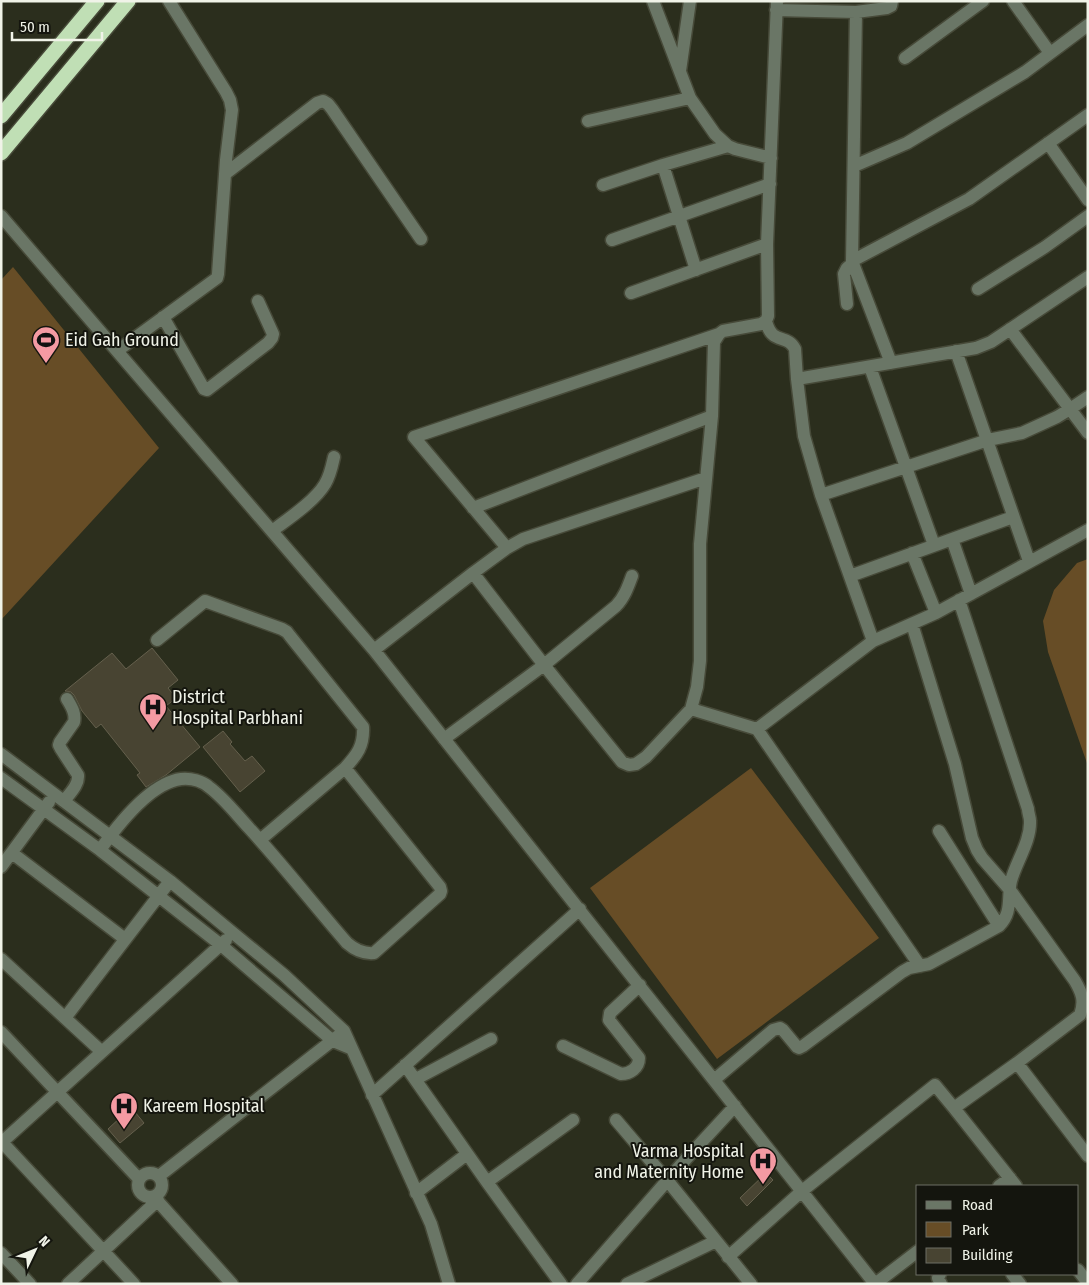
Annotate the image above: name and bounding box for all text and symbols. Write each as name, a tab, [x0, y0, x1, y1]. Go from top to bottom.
scale bar	[12, 10, 102, 42]
text: 50 m	[20, 18, 50, 36]
sports icon: Eid Gah Ground	[31, 325, 61, 364]
place label: Eid Gah Ground	[65, 329, 179, 351]
place label: District Hospital Parbhani	[172, 686, 303, 729]
hospital icon: District Hospital Parbhani	[138, 692, 168, 731]
hospital icon: Kareem Hospital	[109, 1091, 139, 1130]
place label: Kareem Hospital	[143, 1095, 264, 1117]
place label: Varma Hospital and Maternity Home	[594, 1140, 744, 1183]
hospital icon: Varma Hospital and Maternity Home	[748, 1146, 778, 1185]
legend	[916, 1185, 1079, 1275]
text: Road	[962, 1196, 993, 1214]
text: Park	[962, 1221, 989, 1239]
north arrow	[10, 1225, 60, 1275]
text: N	[35, 1233, 53, 1250]
text: Building	[962, 1246, 1013, 1264]

